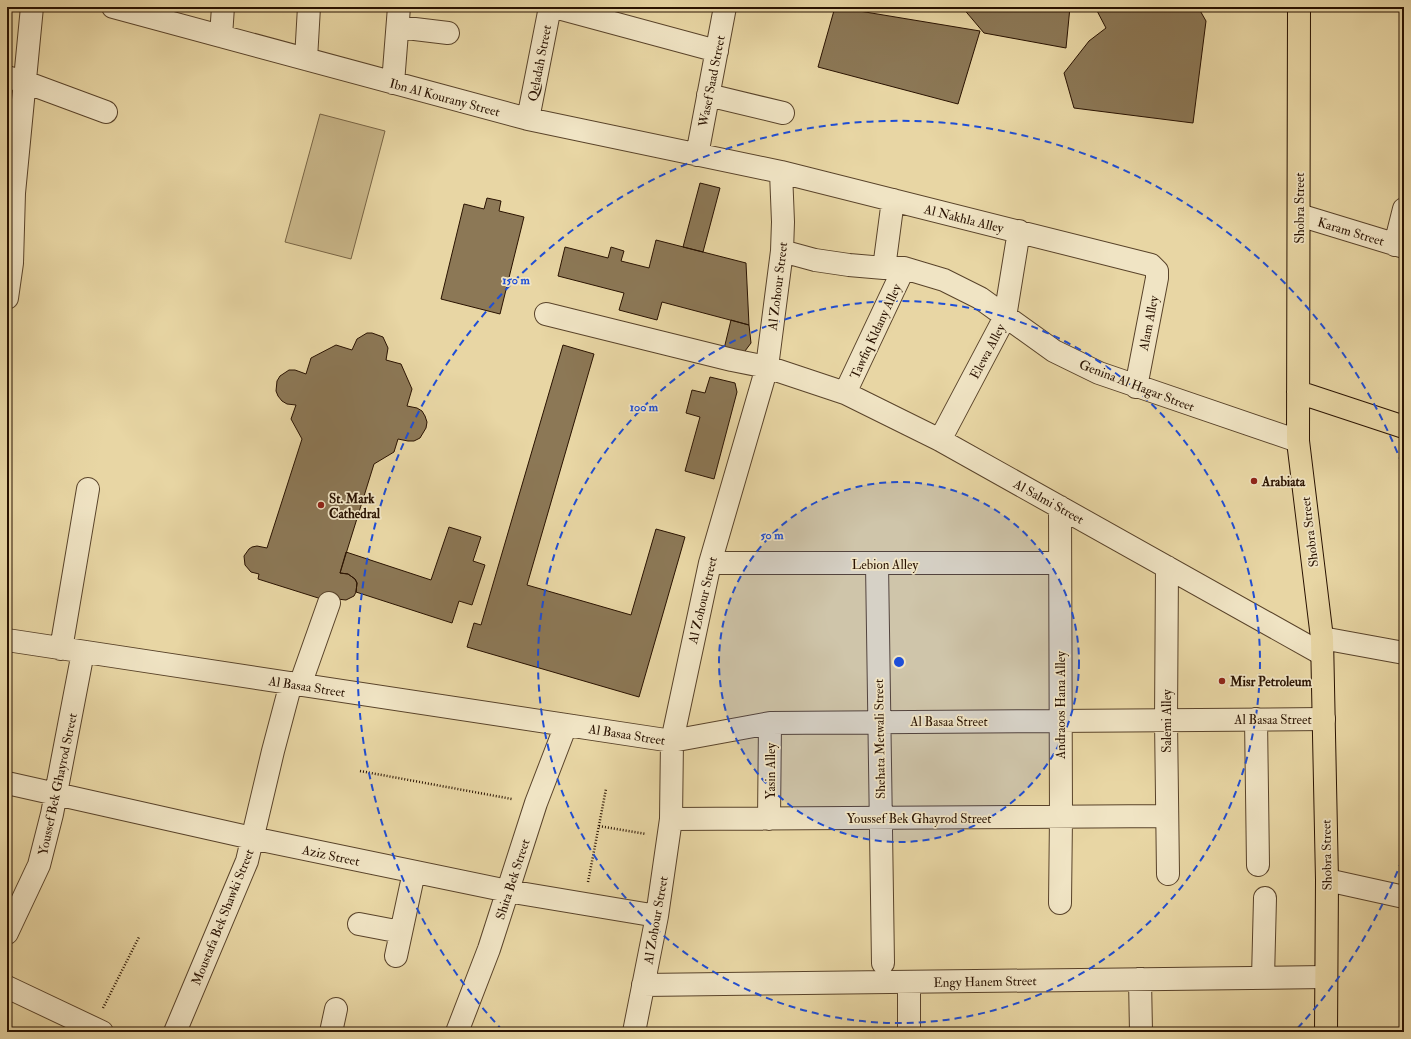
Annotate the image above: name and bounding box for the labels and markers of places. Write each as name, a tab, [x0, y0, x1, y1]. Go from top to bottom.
place label: Arabiata	[1261, 474, 1306, 490]
marker: Arabiata	[1249, 476, 1259, 486]
place label: St. Mark Cathedral	[329, 491, 381, 522]
marker: St. Mark Cathedral	[316, 500, 326, 510]
centre of rings	[892, 655, 906, 669]
place label: Misr Petroleum	[1229, 674, 1312, 690]
marker: Misr Petroleum	[1217, 676, 1227, 686]

